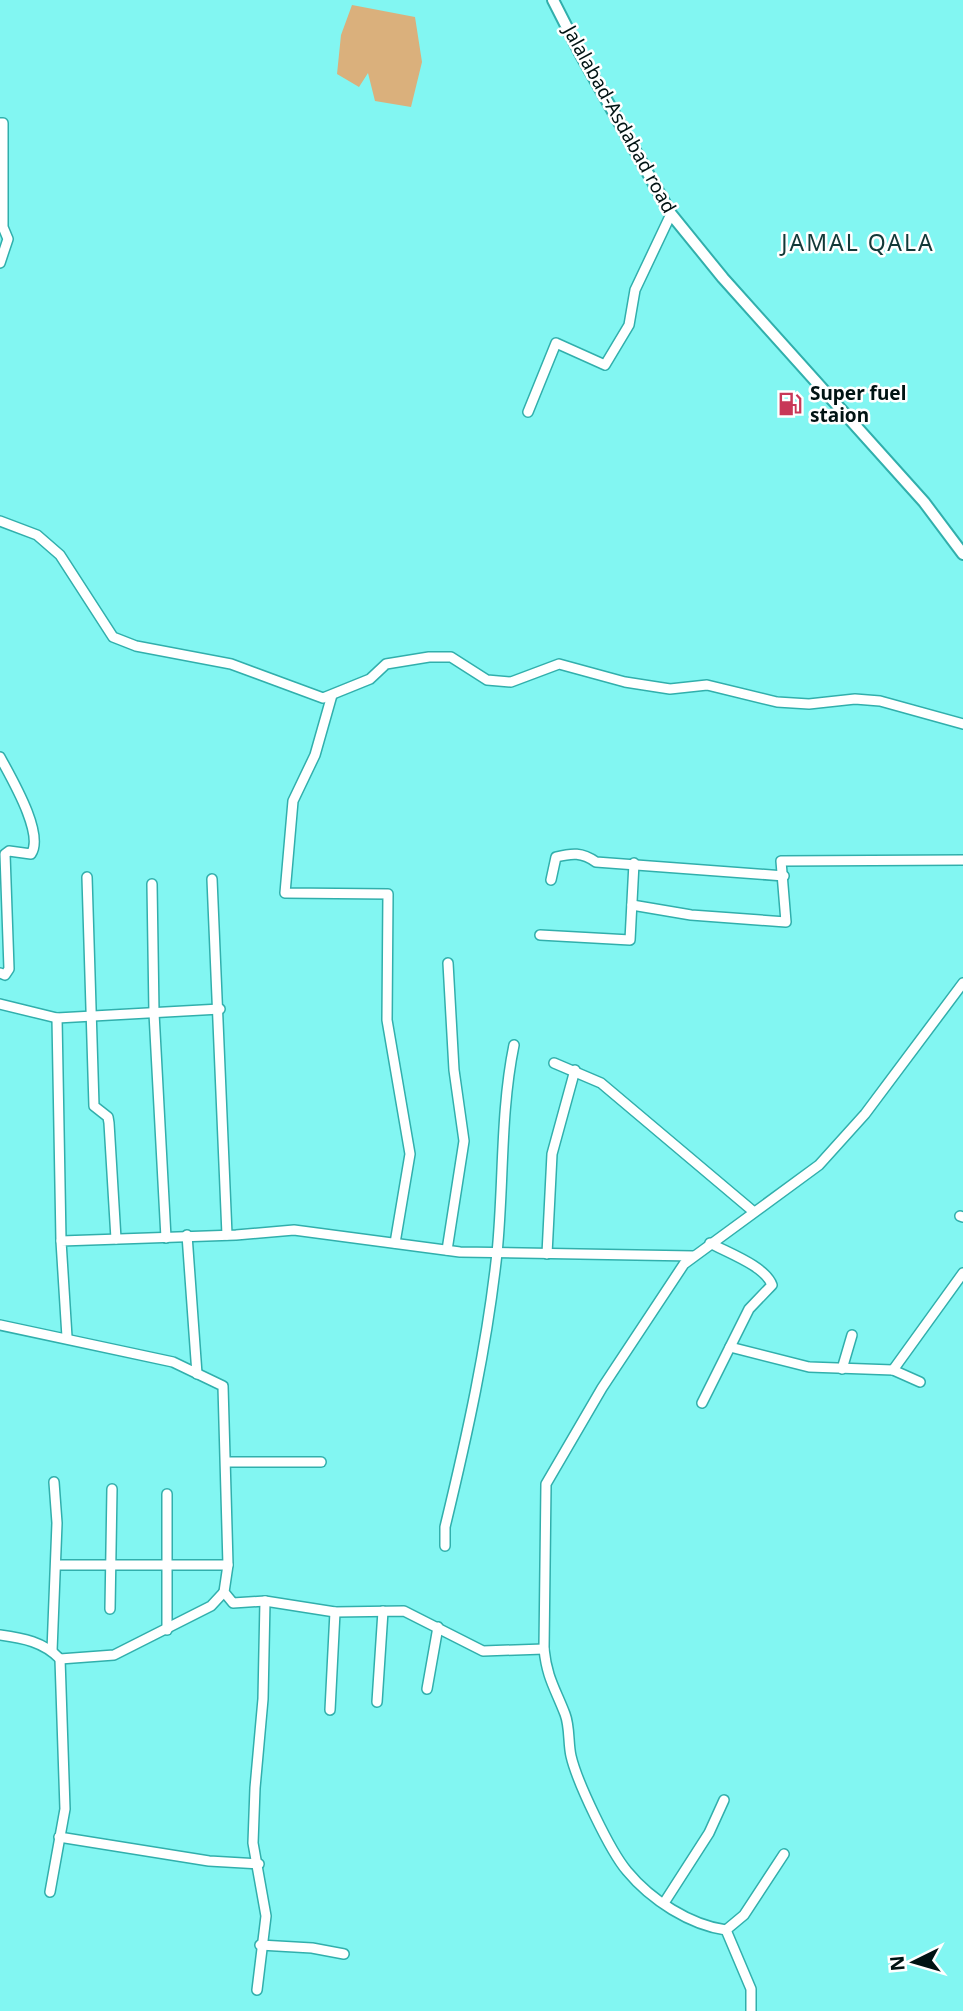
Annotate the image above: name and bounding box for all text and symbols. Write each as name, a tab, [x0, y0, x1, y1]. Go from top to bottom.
street label: Jalalabad-Asdabad road	[557, 19, 683, 218]
district label: JAMAL QALA	[779, 226, 935, 258]
place label: Super fuel staion	[810, 380, 906, 428]
fuel station icon: Super fuel staion	[776, 390, 804, 418]
north arrow	[879, 1927, 949, 1997]
text: N	[883, 1955, 911, 1972]

